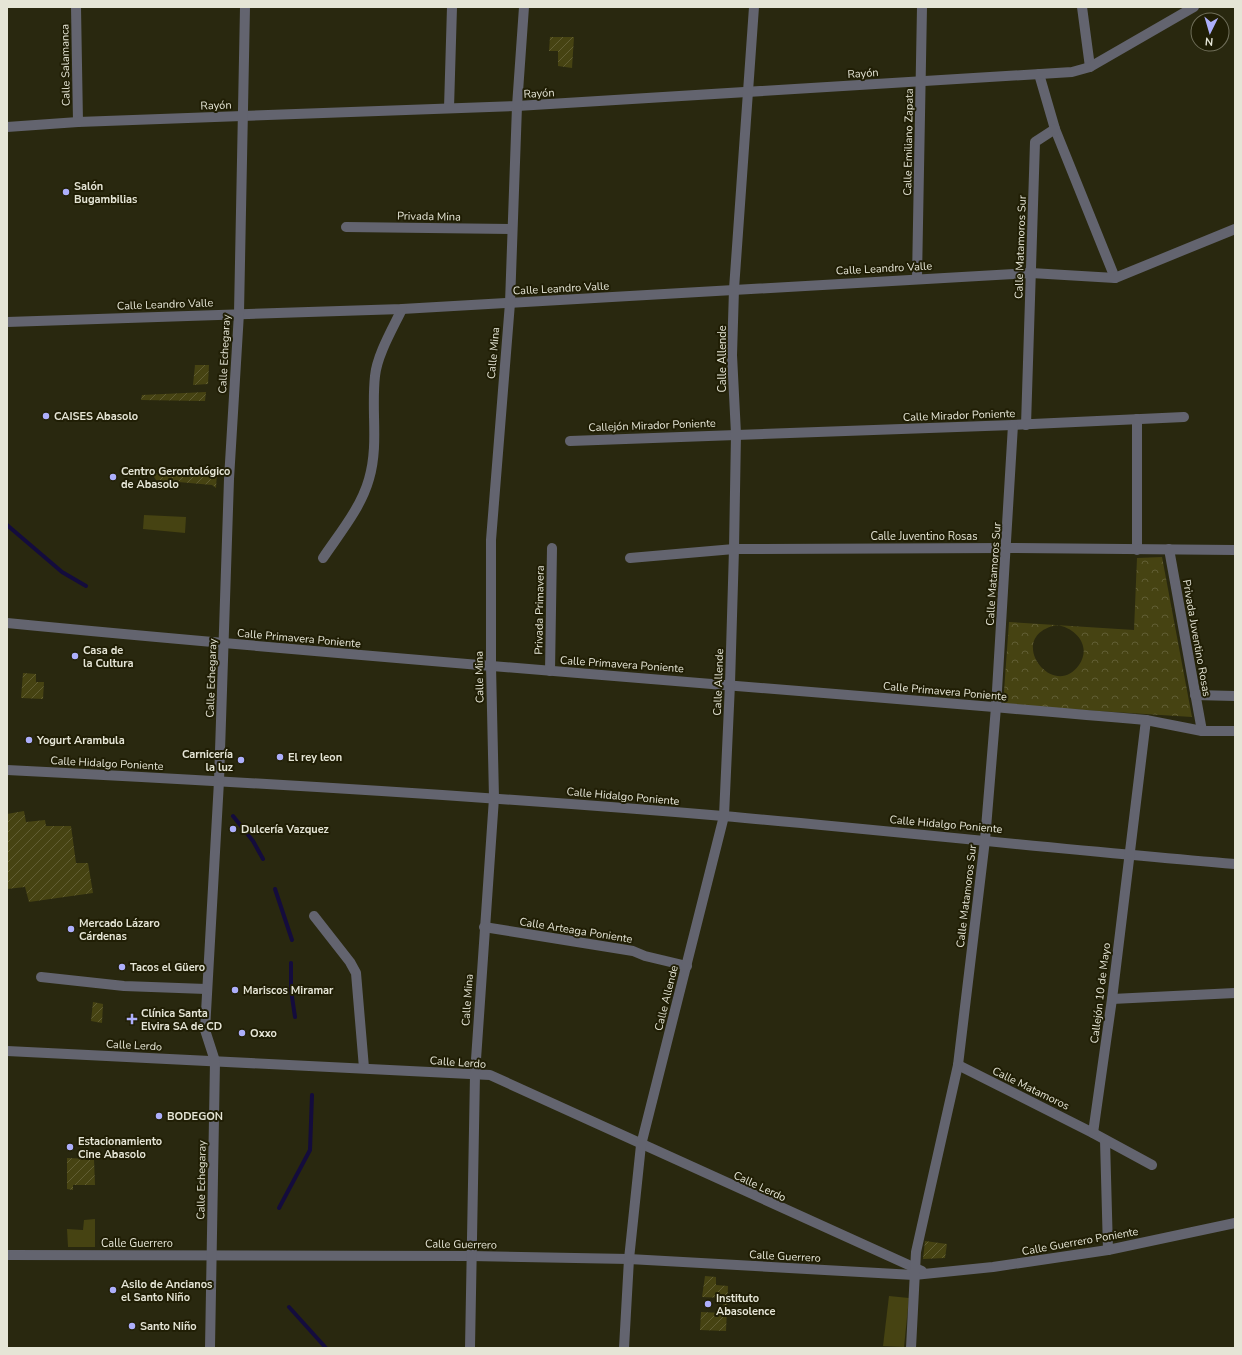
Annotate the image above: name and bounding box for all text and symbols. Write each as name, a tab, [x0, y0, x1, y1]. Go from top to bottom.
north arrow	[1190, 12, 1230, 52]
street label: Calle Salamanca	[57, 24, 74, 106]
text: N	[1204, 34, 1214, 49]
street label: Rayón	[847, 65, 879, 82]
street label: Rayón	[523, 85, 555, 102]
street label: Calle Emiliano Zapata	[900, 88, 917, 196]
street label: Rayón	[200, 97, 232, 114]
place label: Salón Bugambilias	[74, 179, 137, 207]
marker: Salón Bugambilias	[61, 187, 71, 197]
street label: Calle Matamoros Sur	[1011, 195, 1030, 299]
street label: Privada Mina	[397, 208, 461, 225]
street label: Calle Leandro Valle	[836, 258, 933, 279]
street label: Calle Leandro Valle	[513, 278, 610, 299]
street label: Calle Leandro Valle	[117, 295, 214, 314]
street label: Calle Echegaray	[215, 314, 234, 394]
street label: Calle Allende	[715, 325, 730, 393]
street label: Calle Mina	[484, 326, 503, 380]
street label: Calle Mirador Poniente	[903, 406, 1016, 425]
place label: CAISES Abasolo	[54, 409, 138, 424]
marker: CAISES Abasolo	[41, 411, 51, 421]
street label: Callejón Mirador Poniente	[588, 416, 716, 435]
place label: Centro Gerontológico de Abasolo	[121, 464, 230, 492]
marker: Centro Gerontológico de Abasolo	[108, 472, 118, 482]
street label: Calle Matamoros Sur	[982, 522, 1005, 626]
street label: Calle Juventino Rosas	[871, 529, 977, 544]
street label: Privada Primavera	[531, 565, 548, 655]
street label: Privada Juventino Rosas	[1179, 578, 1214, 698]
street label: Calle Primavera Poniente	[236, 626, 362, 651]
street label: Calle Echegaray	[203, 638, 220, 718]
place label: Casa de la Cultura	[83, 643, 133, 671]
street label: Calle Allende	[710, 648, 727, 716]
marker: Casa de la Cultura	[70, 651, 80, 661]
street label: Calle Mina	[472, 651, 487, 703]
street label: Calle Primavera Poniente	[560, 653, 685, 676]
street label: Calle Primavera Poniente	[882, 679, 1008, 704]
place label: Yogurt Arambula	[36, 733, 125, 748]
marker: Yogurt Arambula	[24, 735, 34, 745]
place label: Carnicería la luz	[182, 747, 233, 775]
place label: El rey leon	[288, 750, 342, 765]
marker: El rey leon	[275, 752, 285, 762]
street label: Calle Hidalgo Poniente	[50, 753, 164, 774]
marker: Carnicería la luz	[236, 755, 246, 765]
street label: Calle Hidalgo Poniente	[566, 784, 680, 809]
street label: Calle Hidalgo Poniente	[889, 812, 1003, 837]
place label: Dulcería Vazquez	[241, 822, 329, 837]
marker: Dulcería Vazquez	[228, 824, 238, 834]
street label: Calle Matamoros Sur	[953, 844, 980, 948]
street label: Calle Arteaga Poniente	[518, 914, 634, 947]
place label: Mercado Lázaro Cárdenas	[79, 916, 160, 944]
marker: Mercado Lázaro Cárdenas	[66, 924, 76, 934]
street label: Callejón 10 de Mayo	[1087, 942, 1114, 1044]
place label: Tacos el Güero	[130, 960, 205, 975]
marker: Tacos el Güero	[117, 962, 127, 972]
street label: Calle Allende	[651, 964, 682, 1032]
street label: Calle Mina	[458, 973, 477, 1027]
place label: Mariscos Miramar	[243, 983, 334, 998]
marker: Mariscos Miramar	[230, 985, 240, 995]
place label: Clínica Santa Elvira SA de CD	[141, 1006, 222, 1034]
marker: Clínica Santa Elvira SA de CD	[126, 1013, 138, 1025]
place label: Oxxo	[250, 1026, 277, 1041]
marker: Oxxo	[237, 1028, 247, 1038]
street label: Calle Lerdo	[105, 1037, 163, 1054]
street label: Calle Lerdo	[429, 1053, 487, 1072]
street label: Calle Matamoros	[990, 1063, 1072, 1114]
place label: BODEGON	[167, 1109, 223, 1124]
marker: BODEGON	[154, 1111, 164, 1121]
place label: Estacionamiento Cine Abasolo	[78, 1134, 162, 1162]
street label: Calle Echegaray	[193, 1140, 210, 1220]
marker: Estacionamiento Cine Abasolo	[65, 1142, 75, 1152]
street label: Calle Lerdo	[731, 1168, 788, 1205]
street label: Calle Guerrero Poniente	[1021, 1224, 1140, 1259]
street label: Calle Guerrero	[101, 1236, 173, 1251]
street label: Calle Guerrero	[425, 1236, 497, 1253]
street label: Calle Guerrero	[749, 1247, 821, 1266]
place label: Asilo de Ancianos el Santo Niño	[121, 1277, 212, 1305]
marker: Asilo de Ancianos el Santo Niño	[108, 1285, 118, 1295]
place label: Instituto Abasolence	[716, 1291, 775, 1319]
marker: Instituto Abasolence	[703, 1299, 713, 1309]
place label: Santo Niño	[140, 1319, 197, 1334]
marker: Santo Niño	[127, 1321, 137, 1331]

